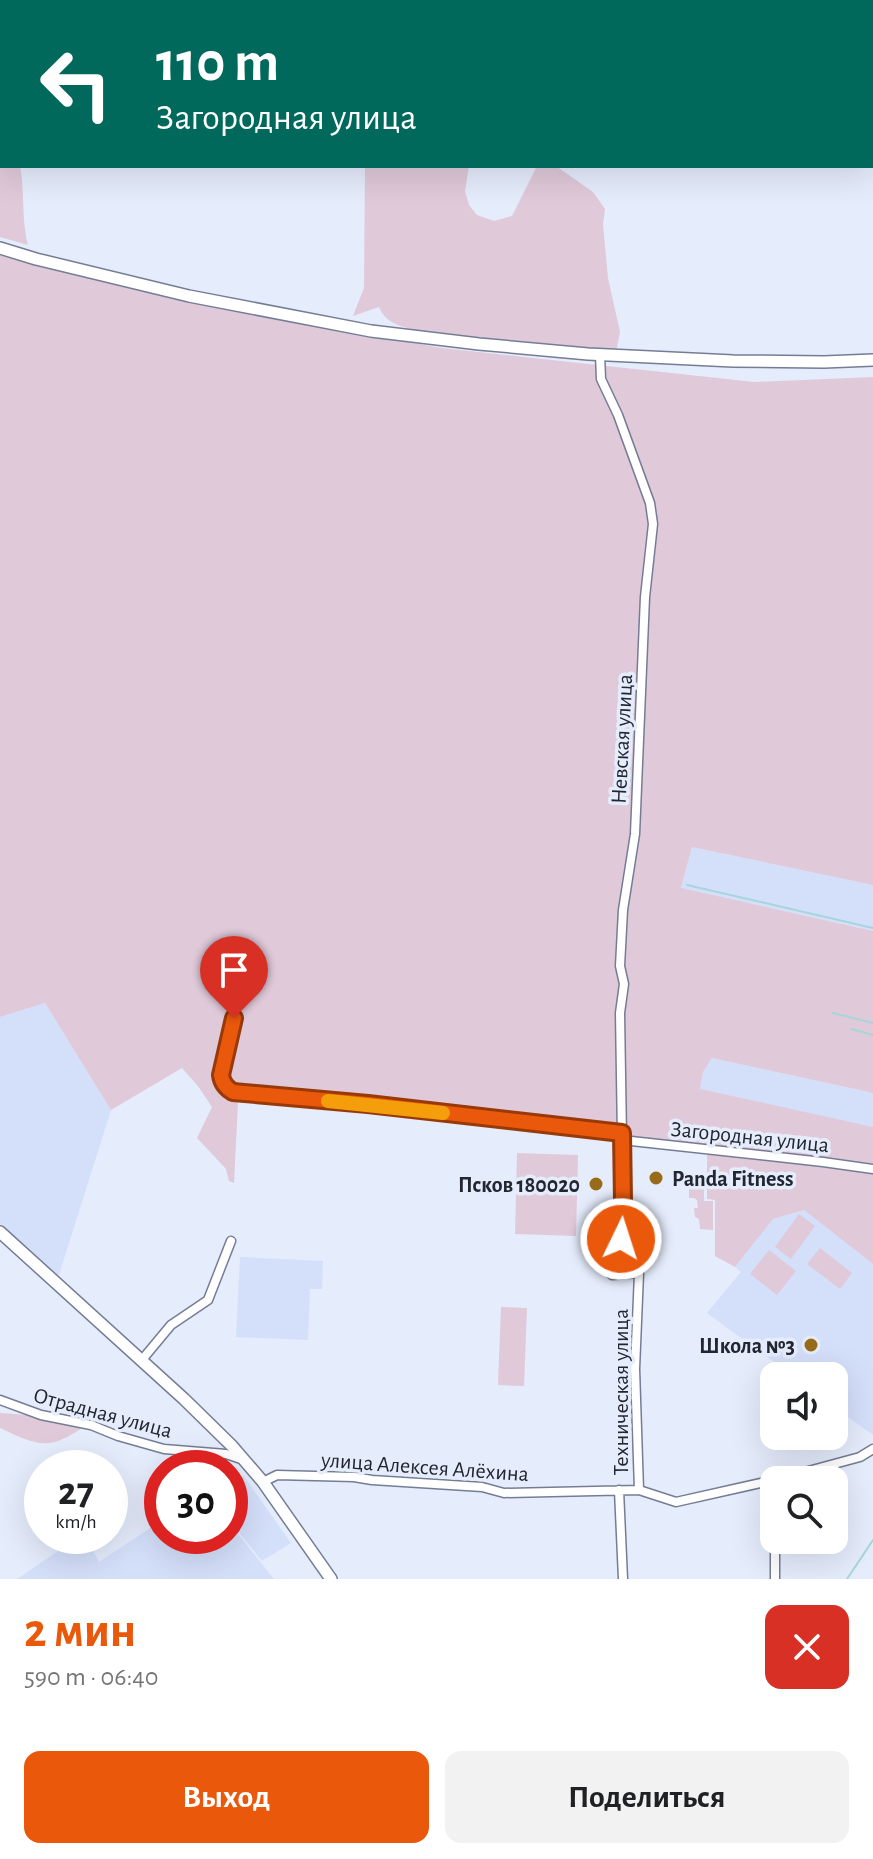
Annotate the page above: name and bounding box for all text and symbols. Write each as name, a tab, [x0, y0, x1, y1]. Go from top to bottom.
icon: left	[24, 32, 128, 136]
text: 110 m	[156, 35, 279, 91]
text: Загородная улица	[156, 100, 417, 136]
street label: Невская улица	[608, 674, 636, 805]
pin	[200, 936, 268, 1018]
icon: arrive	[212, 948, 256, 992]
street label: Загородная улица	[670, 1118, 830, 1156]
place label: Panda Fitness	[672, 1168, 793, 1190]
marker: Panda Fitness	[647, 1169, 665, 1187]
place label: Псков 180020	[458, 1174, 580, 1196]
marker: Псков 180020	[587, 1175, 605, 1193]
position arrow	[579, 1197, 663, 1281]
street label: Техническая улица	[610, 1309, 632, 1475]
place label: Школа №3	[699, 1335, 795, 1357]
marker: Школа №3	[802, 1336, 820, 1354]
map controls	[760, 1362, 848, 1554]
button: sound	[760, 1362, 848, 1450]
street label: Отрадная улица	[31, 1384, 175, 1442]
street label: улица Алексея Алёхина	[319, 1449, 529, 1485]
speed limit sign: 30	[144, 1450, 248, 1554]
button: search	[760, 1466, 848, 1554]
text: 27	[58, 1472, 94, 1512]
text: km/h	[55, 1512, 97, 1532]
button: close	[765, 1605, 849, 1689]
text: 2 мин	[24, 1608, 136, 1656]
text: 590 m · 06:40	[24, 1664, 159, 1690]
button: Выход	[24, 1751, 429, 1843]
button: Поделиться	[445, 1751, 849, 1843]

